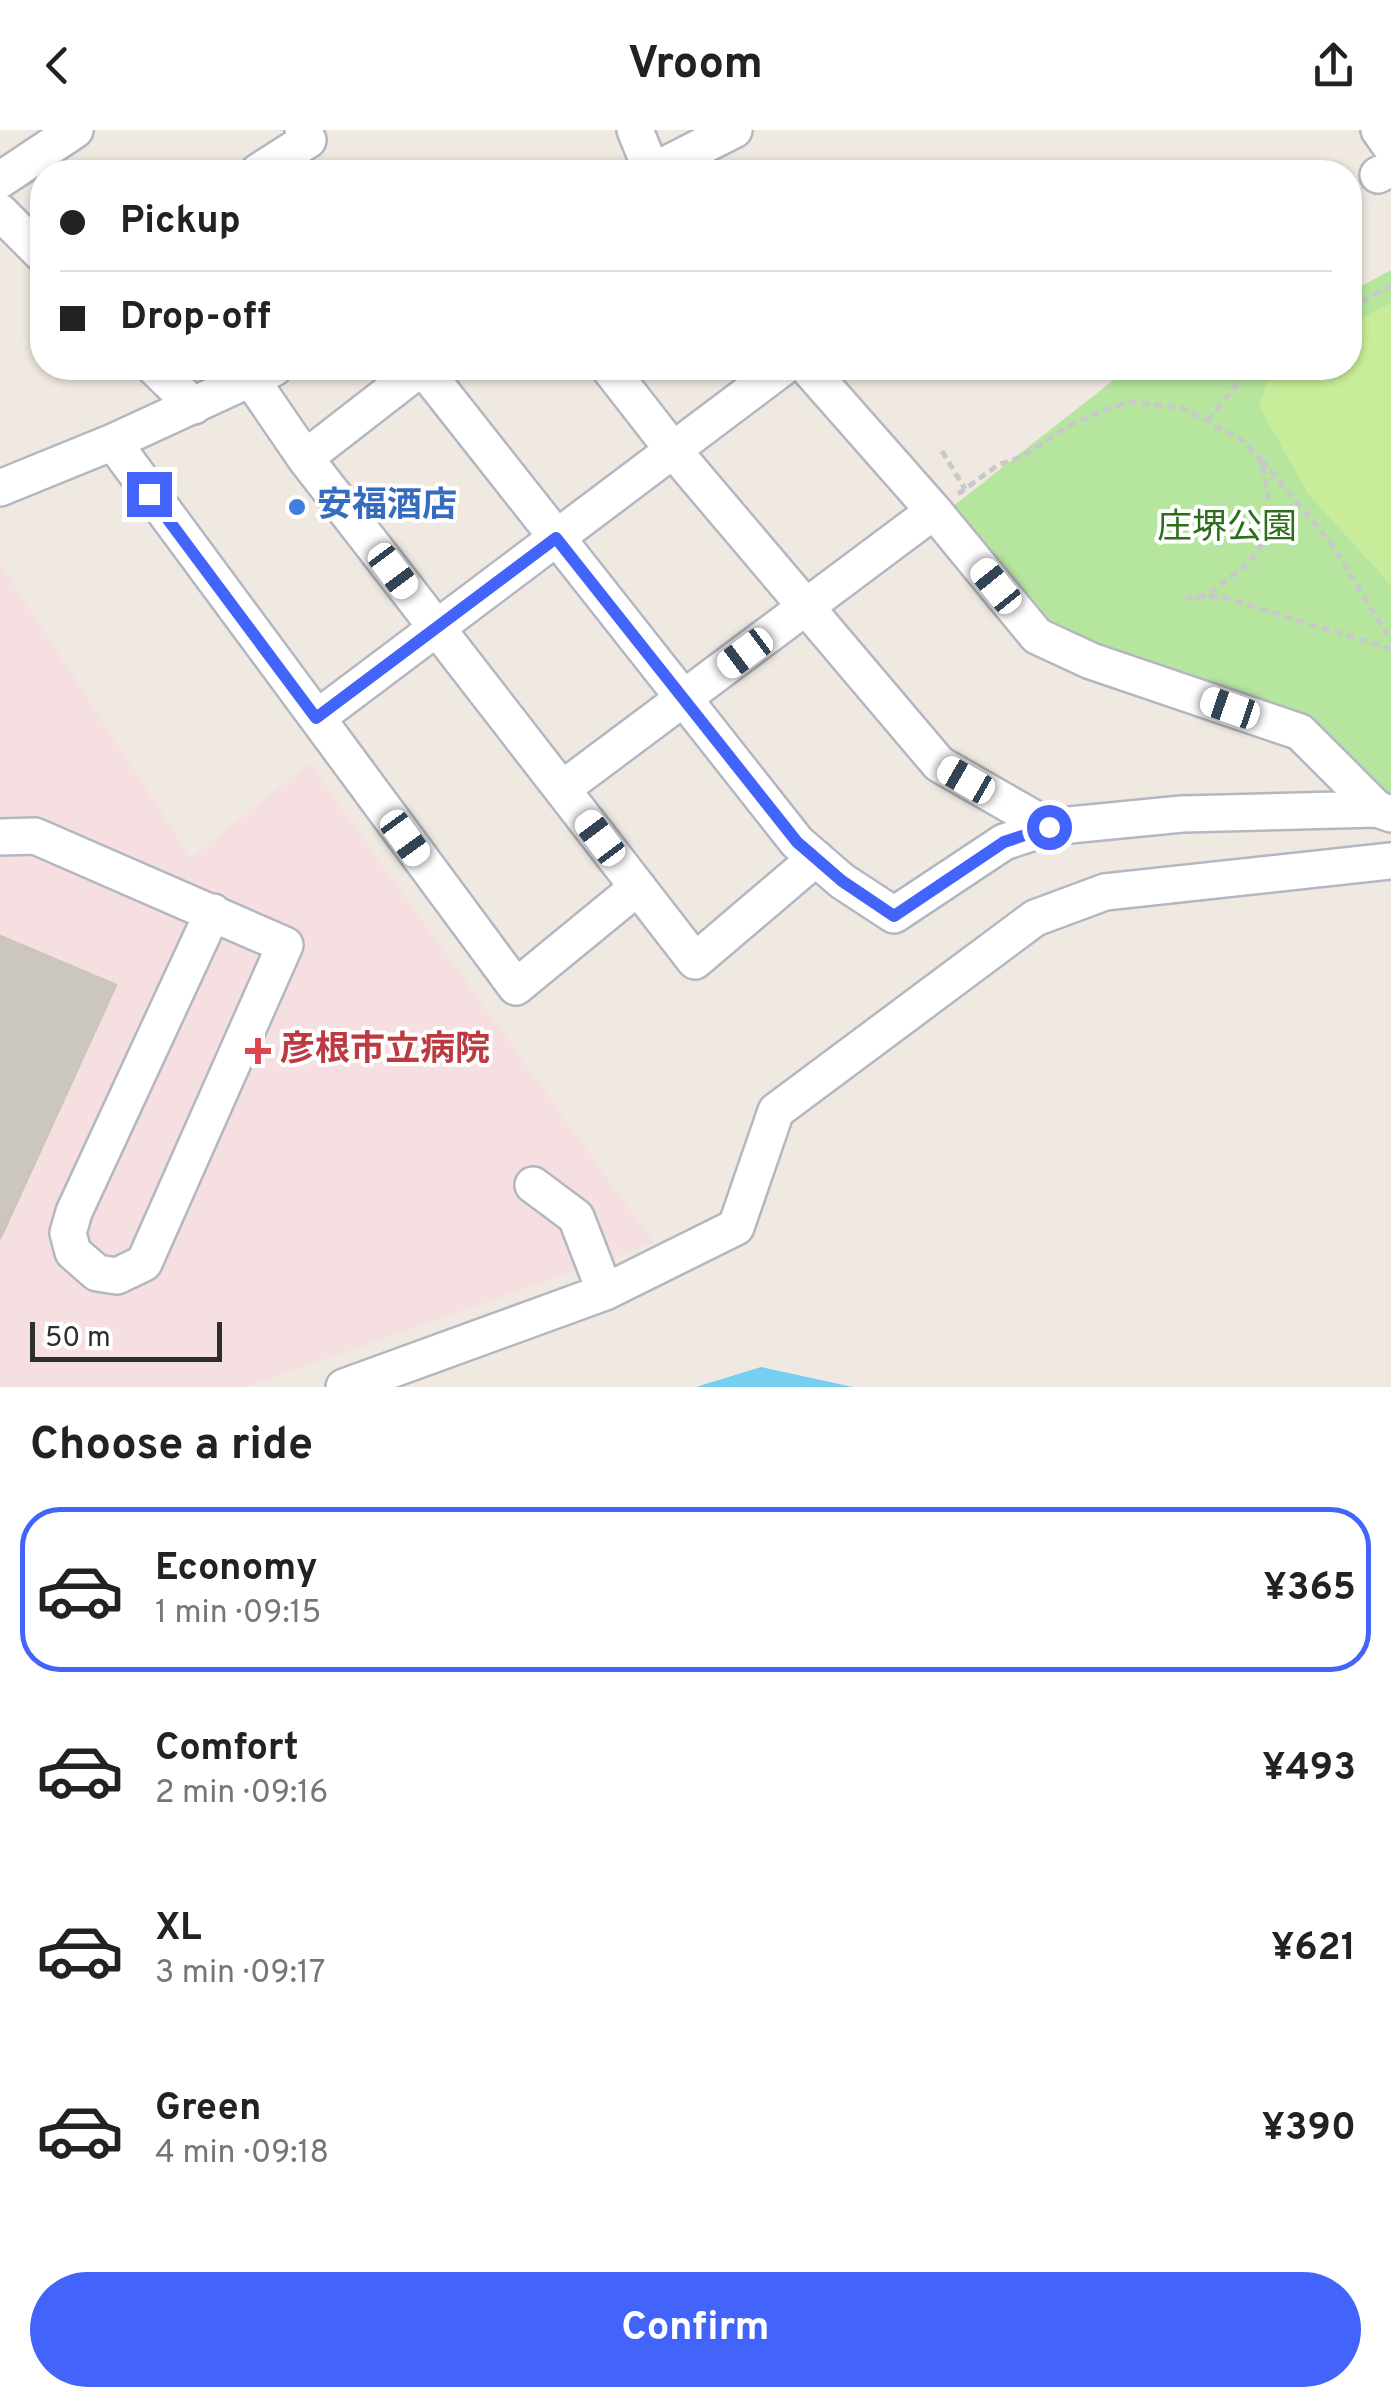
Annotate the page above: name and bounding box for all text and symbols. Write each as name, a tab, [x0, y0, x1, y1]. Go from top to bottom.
text: Vroom	[628, 37, 763, 94]
icon: back	[30, 38, 85, 93]
icon: share	[1306, 38, 1361, 93]
text: Pickup	[120, 198, 241, 247]
text: Drop-off	[120, 294, 271, 343]
route end	[127, 472, 172, 517]
place label: 安福酒店	[317, 485, 457, 529]
marker: 安福酒店	[286, 496, 308, 518]
park label: 庄堺公園	[1157, 507, 1297, 551]
car	[363, 538, 423, 604]
car	[965, 553, 1027, 619]
car	[712, 623, 778, 683]
car	[1197, 684, 1263, 732]
car	[933, 752, 999, 808]
car	[375, 805, 435, 871]
car	[570, 805, 630, 871]
route start	[1027, 805, 1072, 850]
place label: 彦根市立病院	[280, 1029, 490, 1073]
marker: 彦根市立病院	[245, 1038, 271, 1064]
scale bar	[30, 1317, 222, 1362]
text: 50 m	[45, 1321, 111, 1357]
text: Choose a ride	[30, 1418, 313, 1475]
icon: car	[35, 1545, 125, 1635]
text: Economy	[155, 1545, 317, 1594]
text: ¥365	[1264, 1565, 1356, 1614]
text: 1 min · 09:15	[155, 1594, 321, 1634]
icon: car	[35, 1725, 125, 1815]
text: Comfort	[155, 1725, 299, 1774]
text: ¥493	[1262, 1745, 1356, 1794]
text: 2 min · 09:16	[155, 1774, 328, 1814]
icon: car	[35, 1905, 125, 1995]
text: XL	[155, 1905, 202, 1954]
text: ¥621	[1271, 1925, 1356, 1974]
text: 3 min · 09:17	[155, 1954, 325, 1994]
icon: car	[35, 2085, 125, 2175]
text: Green	[155, 2085, 261, 2134]
text: ¥390	[1262, 2105, 1356, 2154]
text: 4 min · 09:18	[155, 2134, 329, 2174]
button: Confirm	[30, 2272, 1361, 2387]

